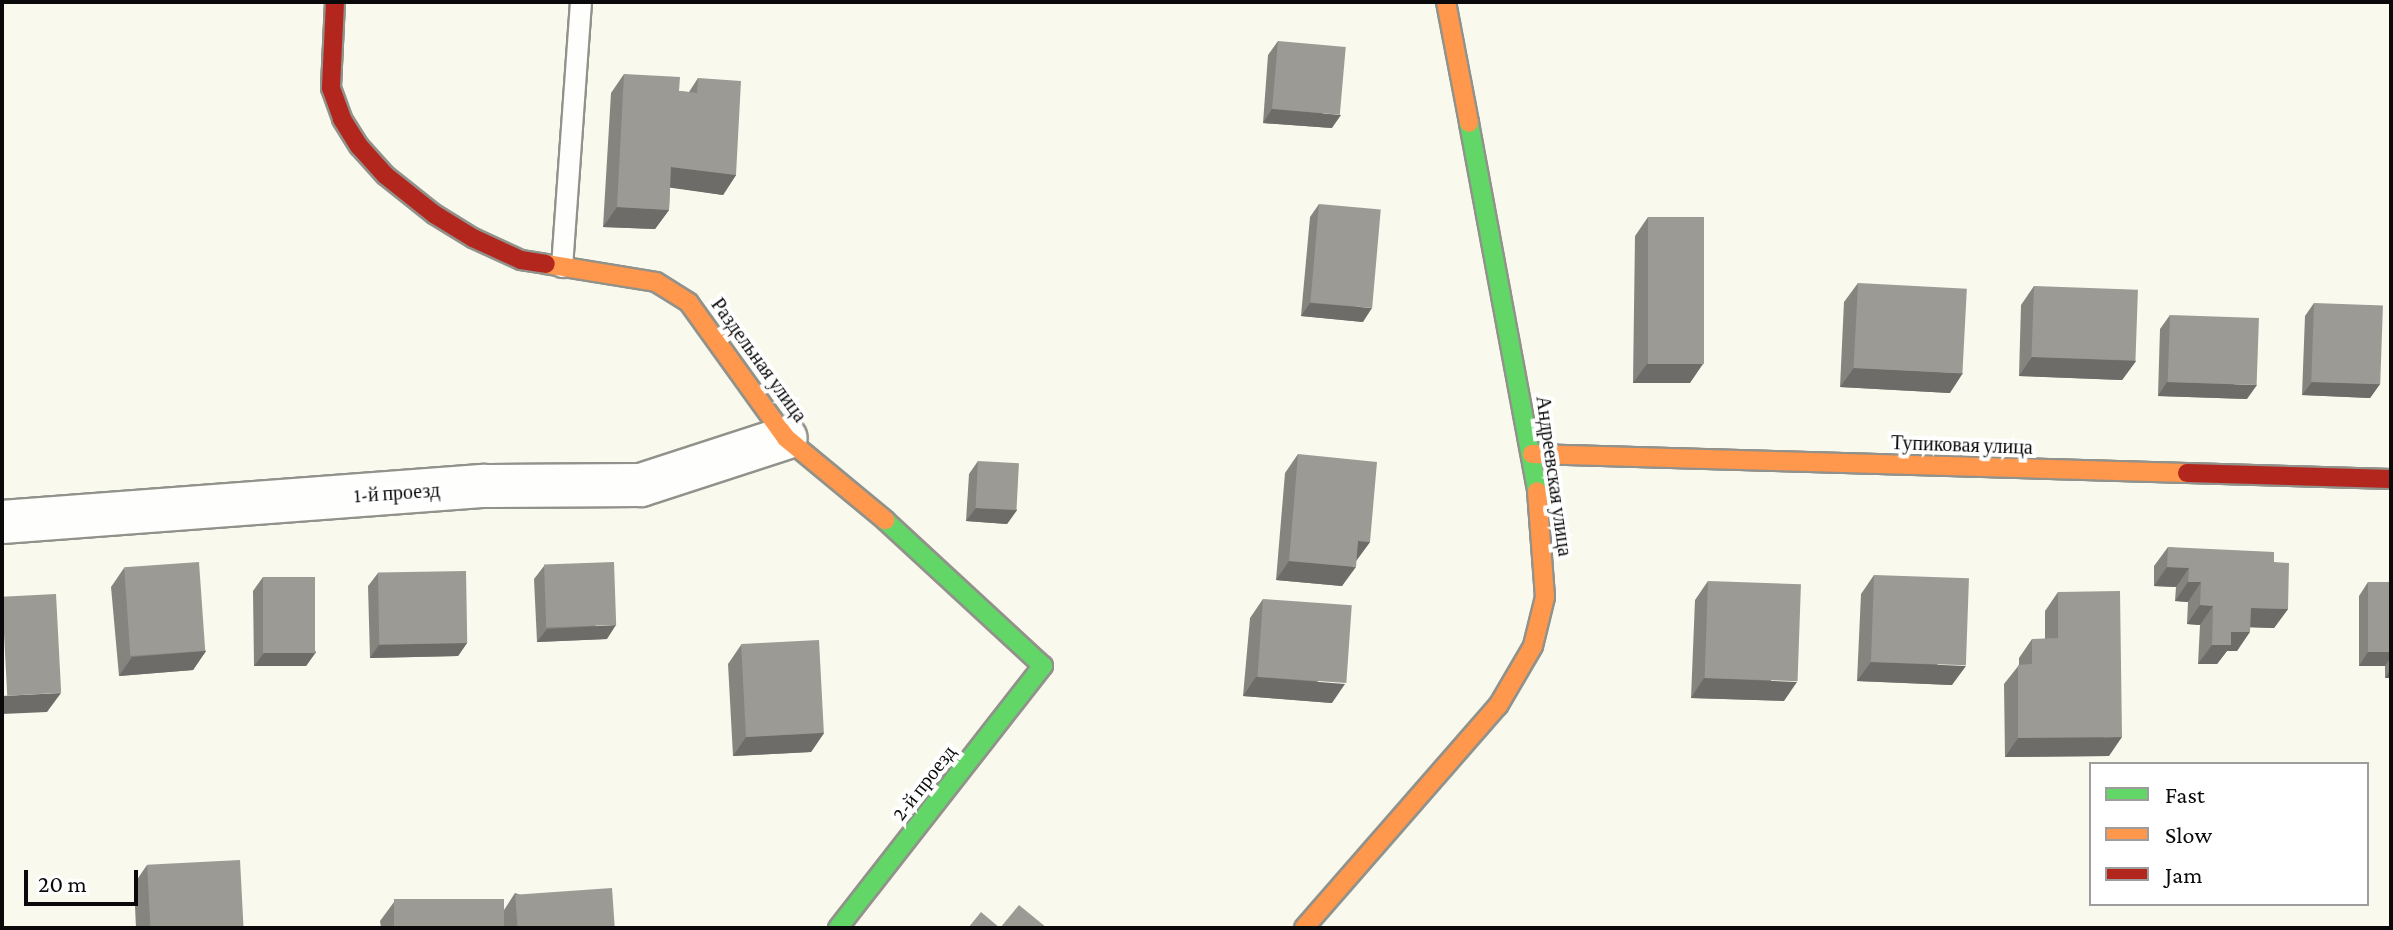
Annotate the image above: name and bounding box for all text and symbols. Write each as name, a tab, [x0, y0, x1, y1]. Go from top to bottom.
street label: Раздельная улица	[706, 293, 812, 427]
street label: Андреевская улица	[1531, 394, 1577, 558]
street label: Тупиковая улица	[1891, 431, 2033, 459]
street label: 1-й проезд	[353, 478, 441, 508]
street label: 2-й проезд	[887, 741, 961, 825]
legend	[2089, 762, 2369, 906]
text: Fast	[2165, 781, 2205, 808]
text: Slow	[2165, 821, 2212, 848]
scale bar	[28, 854, 142, 904]
text: Jam	[2165, 861, 2203, 888]
text: 20 m	[38, 870, 87, 897]

